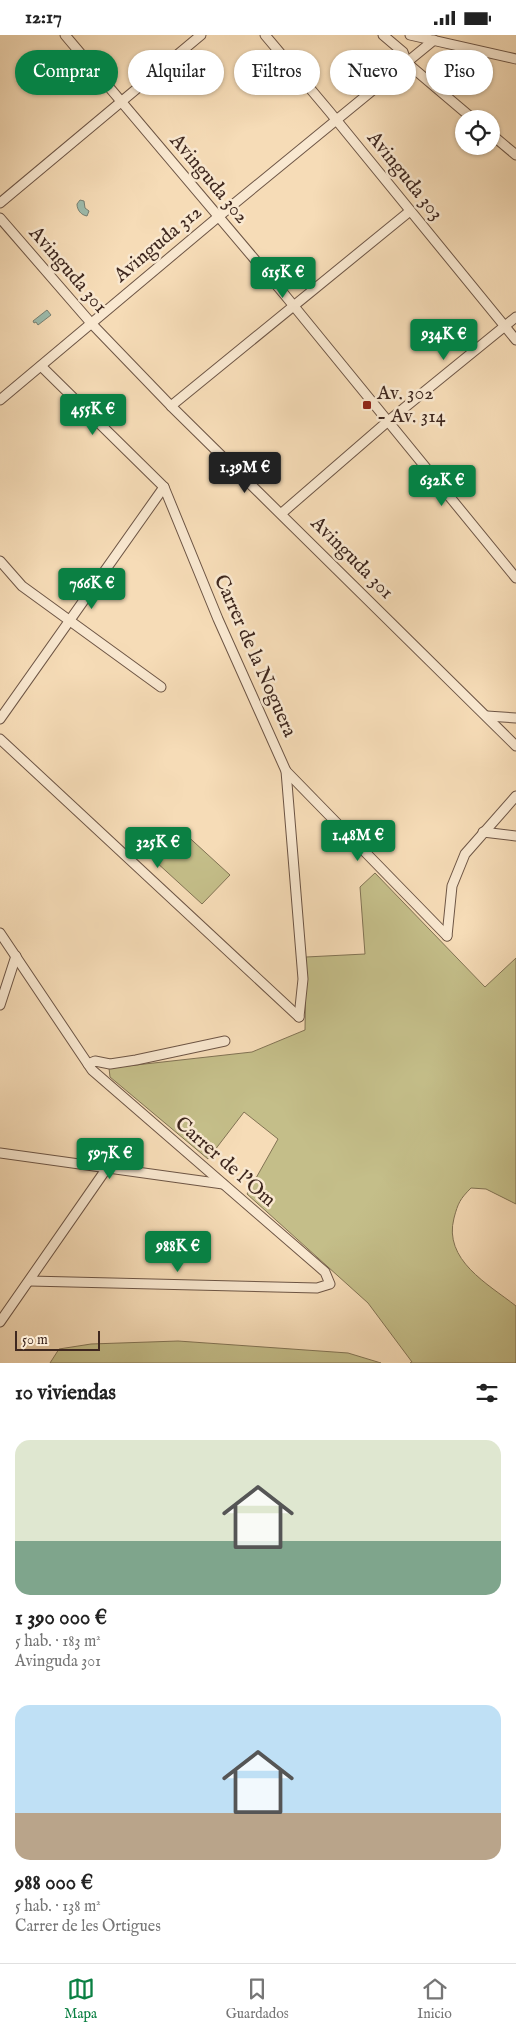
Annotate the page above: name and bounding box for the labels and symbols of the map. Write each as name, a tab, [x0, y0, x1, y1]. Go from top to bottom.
street label: Avinguda 303	[361, 126, 449, 226]
street label: Avinguda 302	[164, 128, 254, 229]
street label: Avinguda 312	[108, 200, 207, 289]
street label: Avinguda 301	[23, 220, 113, 319]
pin: 615K €	[242, 257, 324, 299]
pin: 934K €	[403, 319, 485, 361]
place label: Av. 302 - Av. 314	[376, 381, 446, 429]
pin: 455K €	[52, 393, 134, 436]
marker: Av. 302 - Av. 314	[361, 399, 373, 411]
pin: 1.39M €	[199, 451, 291, 494]
pin: 632K €	[401, 465, 483, 507]
street label: Avinguda 301	[304, 510, 399, 605]
pin: 766K €	[51, 567, 133, 610]
street label: Carrer de la Noguera	[208, 571, 302, 741]
pin: 1.48M €	[312, 819, 404, 862]
pin: 325K €	[117, 827, 199, 869]
street label: Carrer de l'Om	[169, 1111, 281, 1213]
pin: 597K €	[69, 1137, 151, 1180]
pin: 988K €	[137, 1231, 219, 1273]
scale bar	[15, 1328, 100, 1351]

